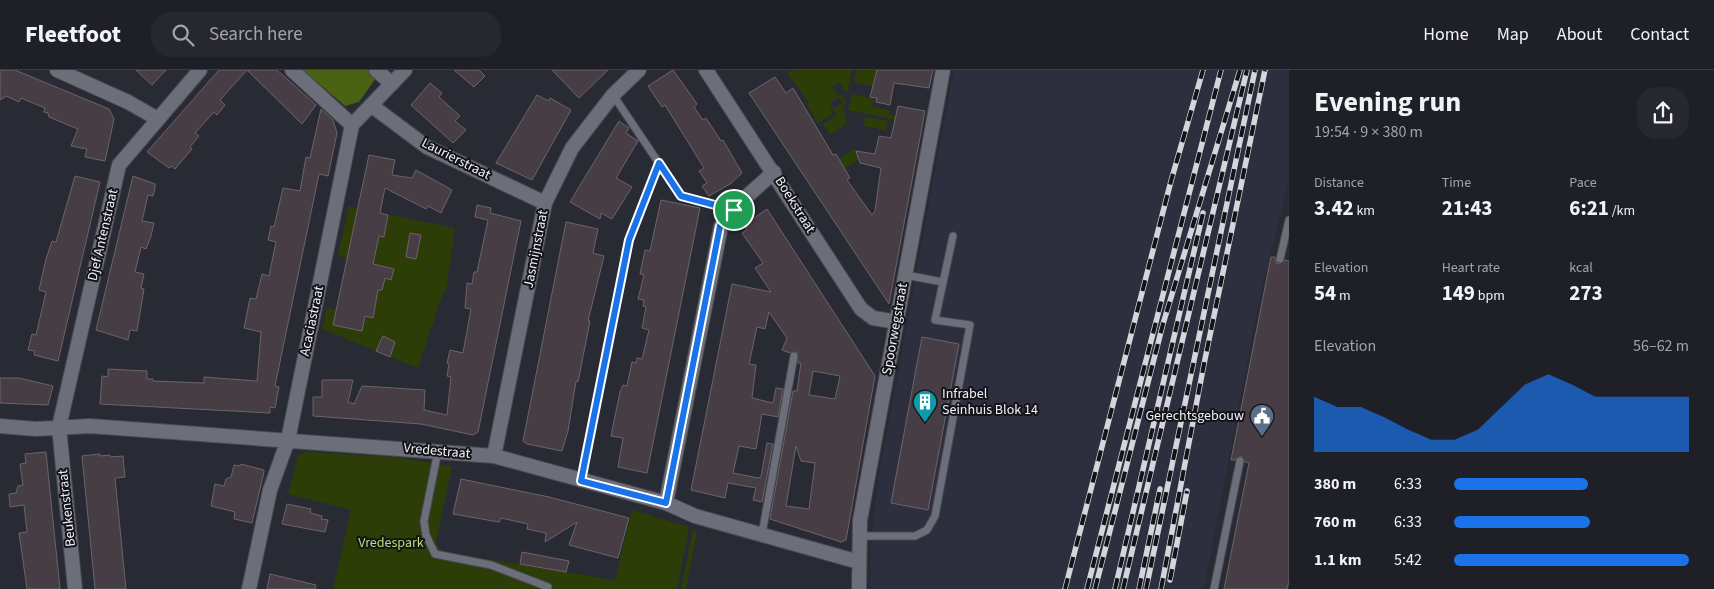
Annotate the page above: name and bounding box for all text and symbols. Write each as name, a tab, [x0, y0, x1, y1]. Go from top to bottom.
search box	[151, 12, 501, 57]
text: Fleetfoot	[25, 17, 121, 52]
icon: search	[169, 21, 197, 49]
text: Search here	[209, 21, 303, 48]
text: Home	[1423, 22, 1469, 47]
text: Map	[1497, 22, 1529, 47]
text: About	[1557, 22, 1602, 47]
text: Contact	[1630, 22, 1689, 47]
text: Evening run	[1314, 82, 1461, 122]
button: share	[1637, 87, 1689, 139]
text: 19:54 · 9 × 380 m	[1314, 121, 1423, 143]
street label: Laurierstraat	[418, 133, 494, 185]
street label: Boekstraat	[770, 173, 820, 237]
text: Distance	[1314, 173, 1364, 193]
text: Time	[1442, 173, 1471, 193]
text: Pace	[1569, 173, 1597, 193]
street label: Djef Antenstraat	[83, 187, 123, 283]
pin	[713, 189, 755, 231]
text: 3.42	[1314, 193, 1354, 223]
text: 21:43	[1442, 193, 1492, 223]
text: 6:21	[1569, 193, 1609, 223]
icon: arrive	[720, 196, 748, 224]
text: km	[1354, 201, 1375, 221]
text: /km	[1609, 201, 1635, 221]
street label: Jasmijnstraat	[519, 208, 553, 290]
text: Elevation	[1314, 258, 1369, 278]
text: Heart rate	[1442, 258, 1500, 278]
text: kcal	[1569, 258, 1593, 278]
text: 54	[1314, 278, 1336, 308]
text: 149	[1442, 278, 1475, 308]
text: 273	[1569, 278, 1603, 308]
street label: Spoorwegstraat	[877, 281, 913, 376]
street label: Acaciastraat	[295, 284, 329, 358]
text: m	[1336, 286, 1351, 306]
text: bpm	[1475, 286, 1505, 306]
text: Elevation	[1314, 335, 1376, 357]
text: 56–62 m	[1633, 335, 1689, 357]
place label: Infrabel Seinhuis Blok 14	[942, 384, 1038, 420]
building icon: Infrabel Seinhuis Blok 14	[912, 389, 938, 423]
public building icon: Gerechtsgebouw	[1249, 403, 1275, 437]
place label: Gerechtsgebouw	[1145, 406, 1244, 426]
street label: Vredestraat	[403, 438, 471, 464]
street label: Beukenstraat	[53, 468, 81, 548]
text: 380 m	[1314, 473, 1356, 495]
text: 6:33	[1394, 473, 1422, 495]
text: 760 m	[1314, 511, 1356, 533]
text: 6:33	[1394, 511, 1422, 533]
park label: Vredespark	[358, 533, 424, 553]
text: 1.1 km	[1314, 549, 1361, 571]
text: 5:42	[1394, 549, 1422, 571]

